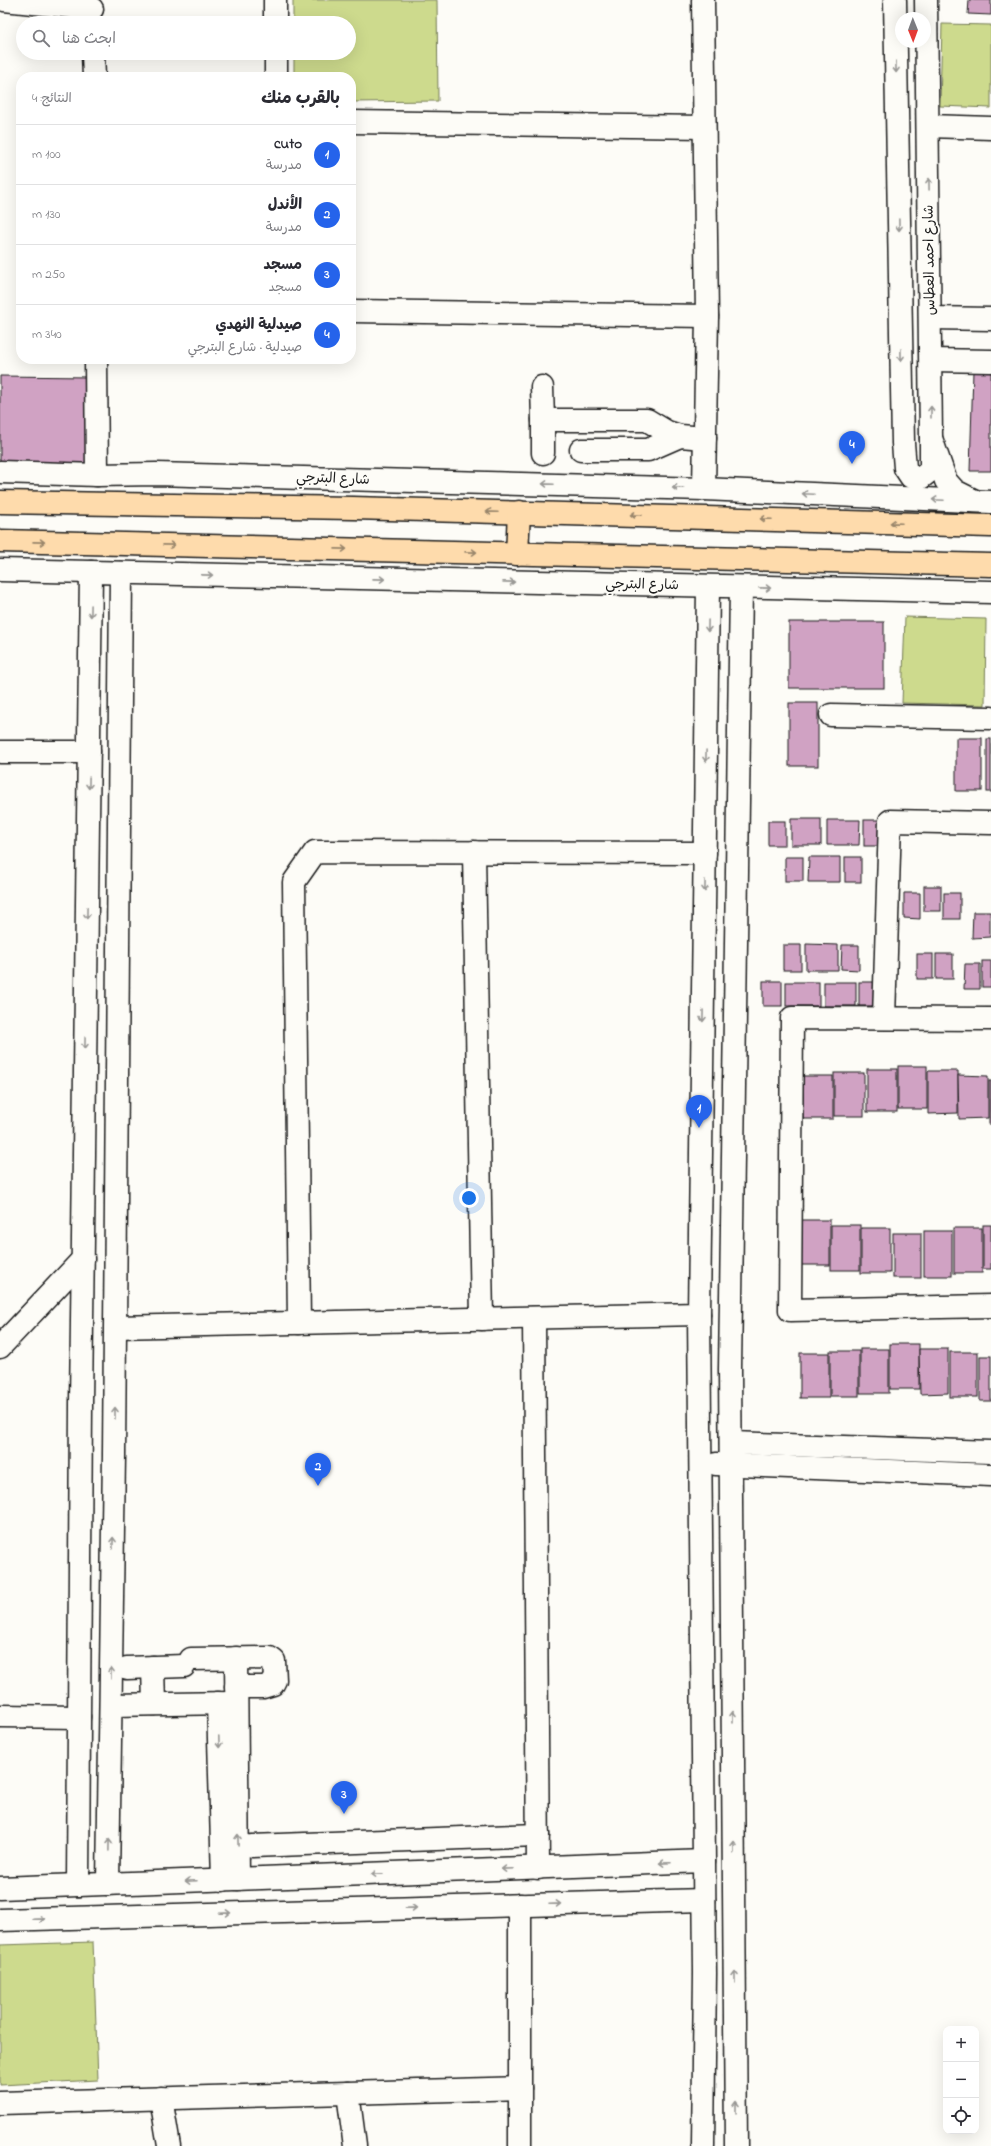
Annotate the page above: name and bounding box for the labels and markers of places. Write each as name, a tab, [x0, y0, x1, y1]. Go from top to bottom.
pin: 4	[839, 431, 865, 464]
pin: 1	[686, 1095, 712, 1128]
pin: 2	[305, 1453, 331, 1486]
pin: 3	[331, 1781, 357, 1814]

